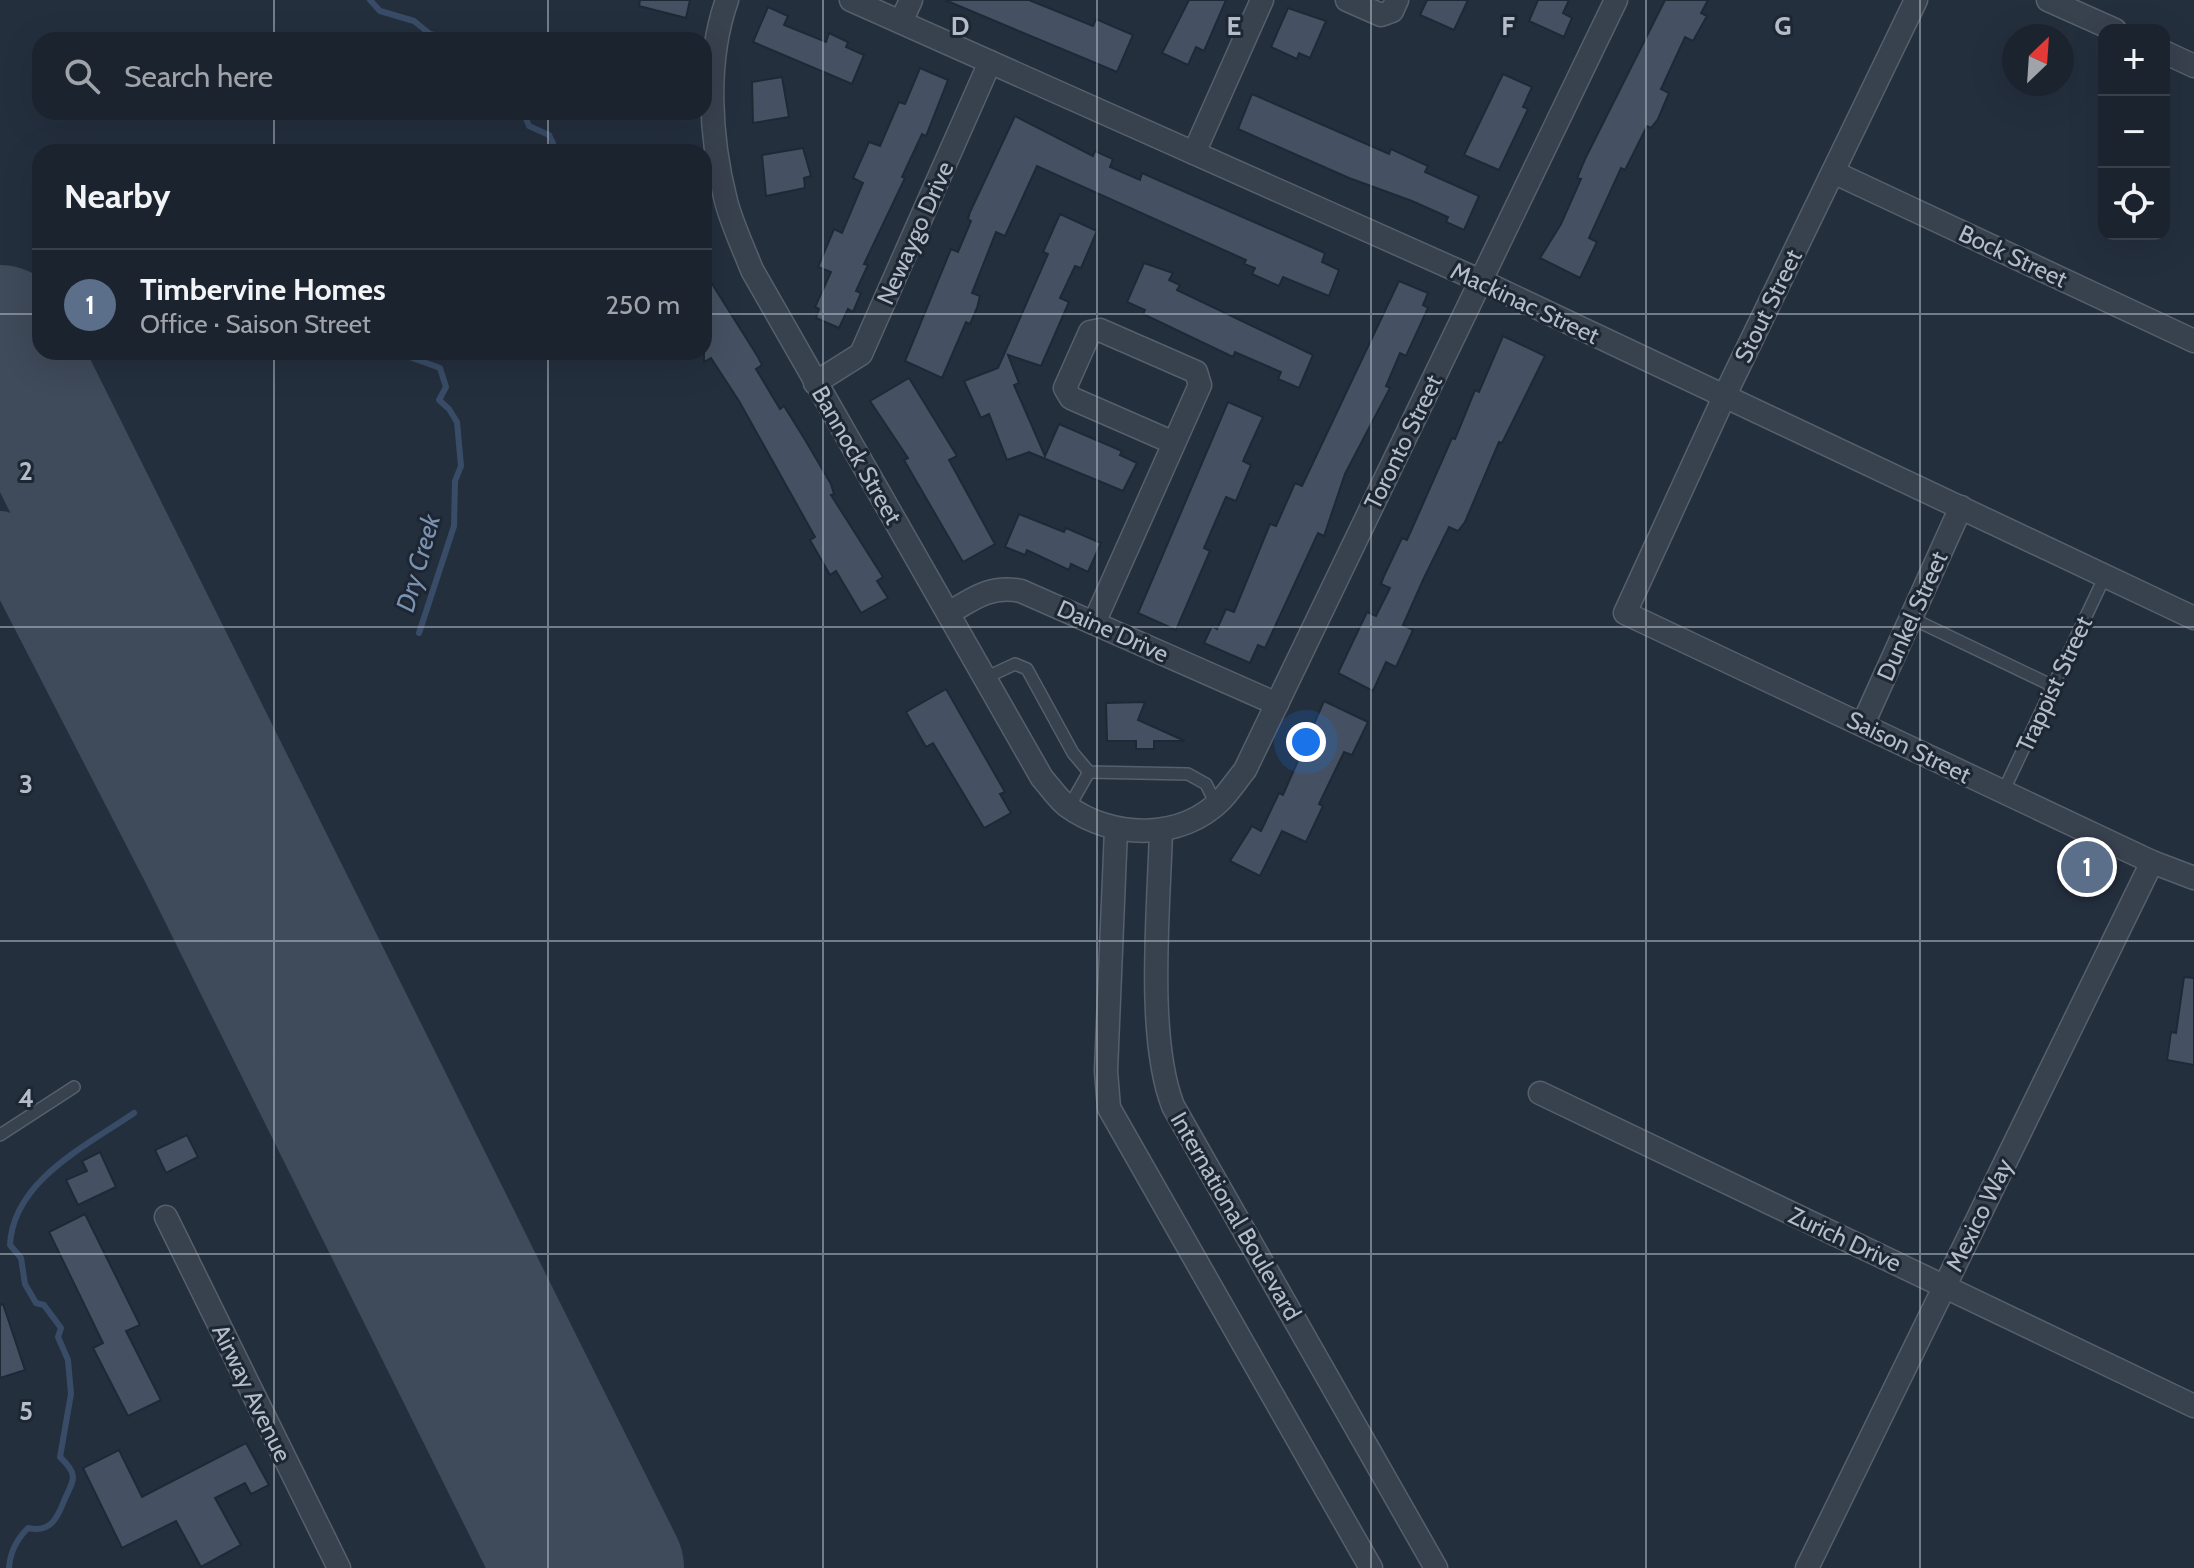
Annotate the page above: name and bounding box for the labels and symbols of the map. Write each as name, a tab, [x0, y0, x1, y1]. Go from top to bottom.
text: D	[951, 10, 969, 42]
text: E	[1227, 10, 1241, 42]
text: F	[1501, 10, 1515, 42]
text: G	[1774, 10, 1792, 42]
north arrow	[2002, 24, 2074, 96]
street label: Newaygo Drive	[871, 157, 959, 309]
street label: Bock Street	[1954, 218, 2072, 294]
street label: Stout Street	[1728, 245, 1808, 367]
street label: Mackinac Street	[1446, 256, 1604, 350]
street label: Toronto Street	[1358, 370, 1448, 514]
street label: Bannock Street	[806, 381, 908, 529]
text: 2	[19, 455, 33, 487]
water label: Dry Creek	[389, 510, 447, 615]
street label: Dunkel Street	[1871, 547, 1953, 685]
street label: Daine Drive	[1053, 594, 1173, 668]
street label: Trappist Street	[2010, 611, 2098, 757]
street label: Saison Street	[1842, 705, 1976, 789]
your location	[1286, 722, 1326, 762]
text: 3	[19, 768, 33, 800]
pin: 1	[2061, 837, 2113, 897]
text: 4	[18, 1082, 34, 1114]
street label: International Boulevard	[1165, 1107, 1307, 1325]
street label: Mexico Way	[1939, 1154, 2019, 1276]
street label: Zurich Drive	[1784, 1200, 1906, 1278]
street label: Airway Avenue	[206, 1319, 298, 1467]
text: 5	[19, 1395, 33, 1427]

